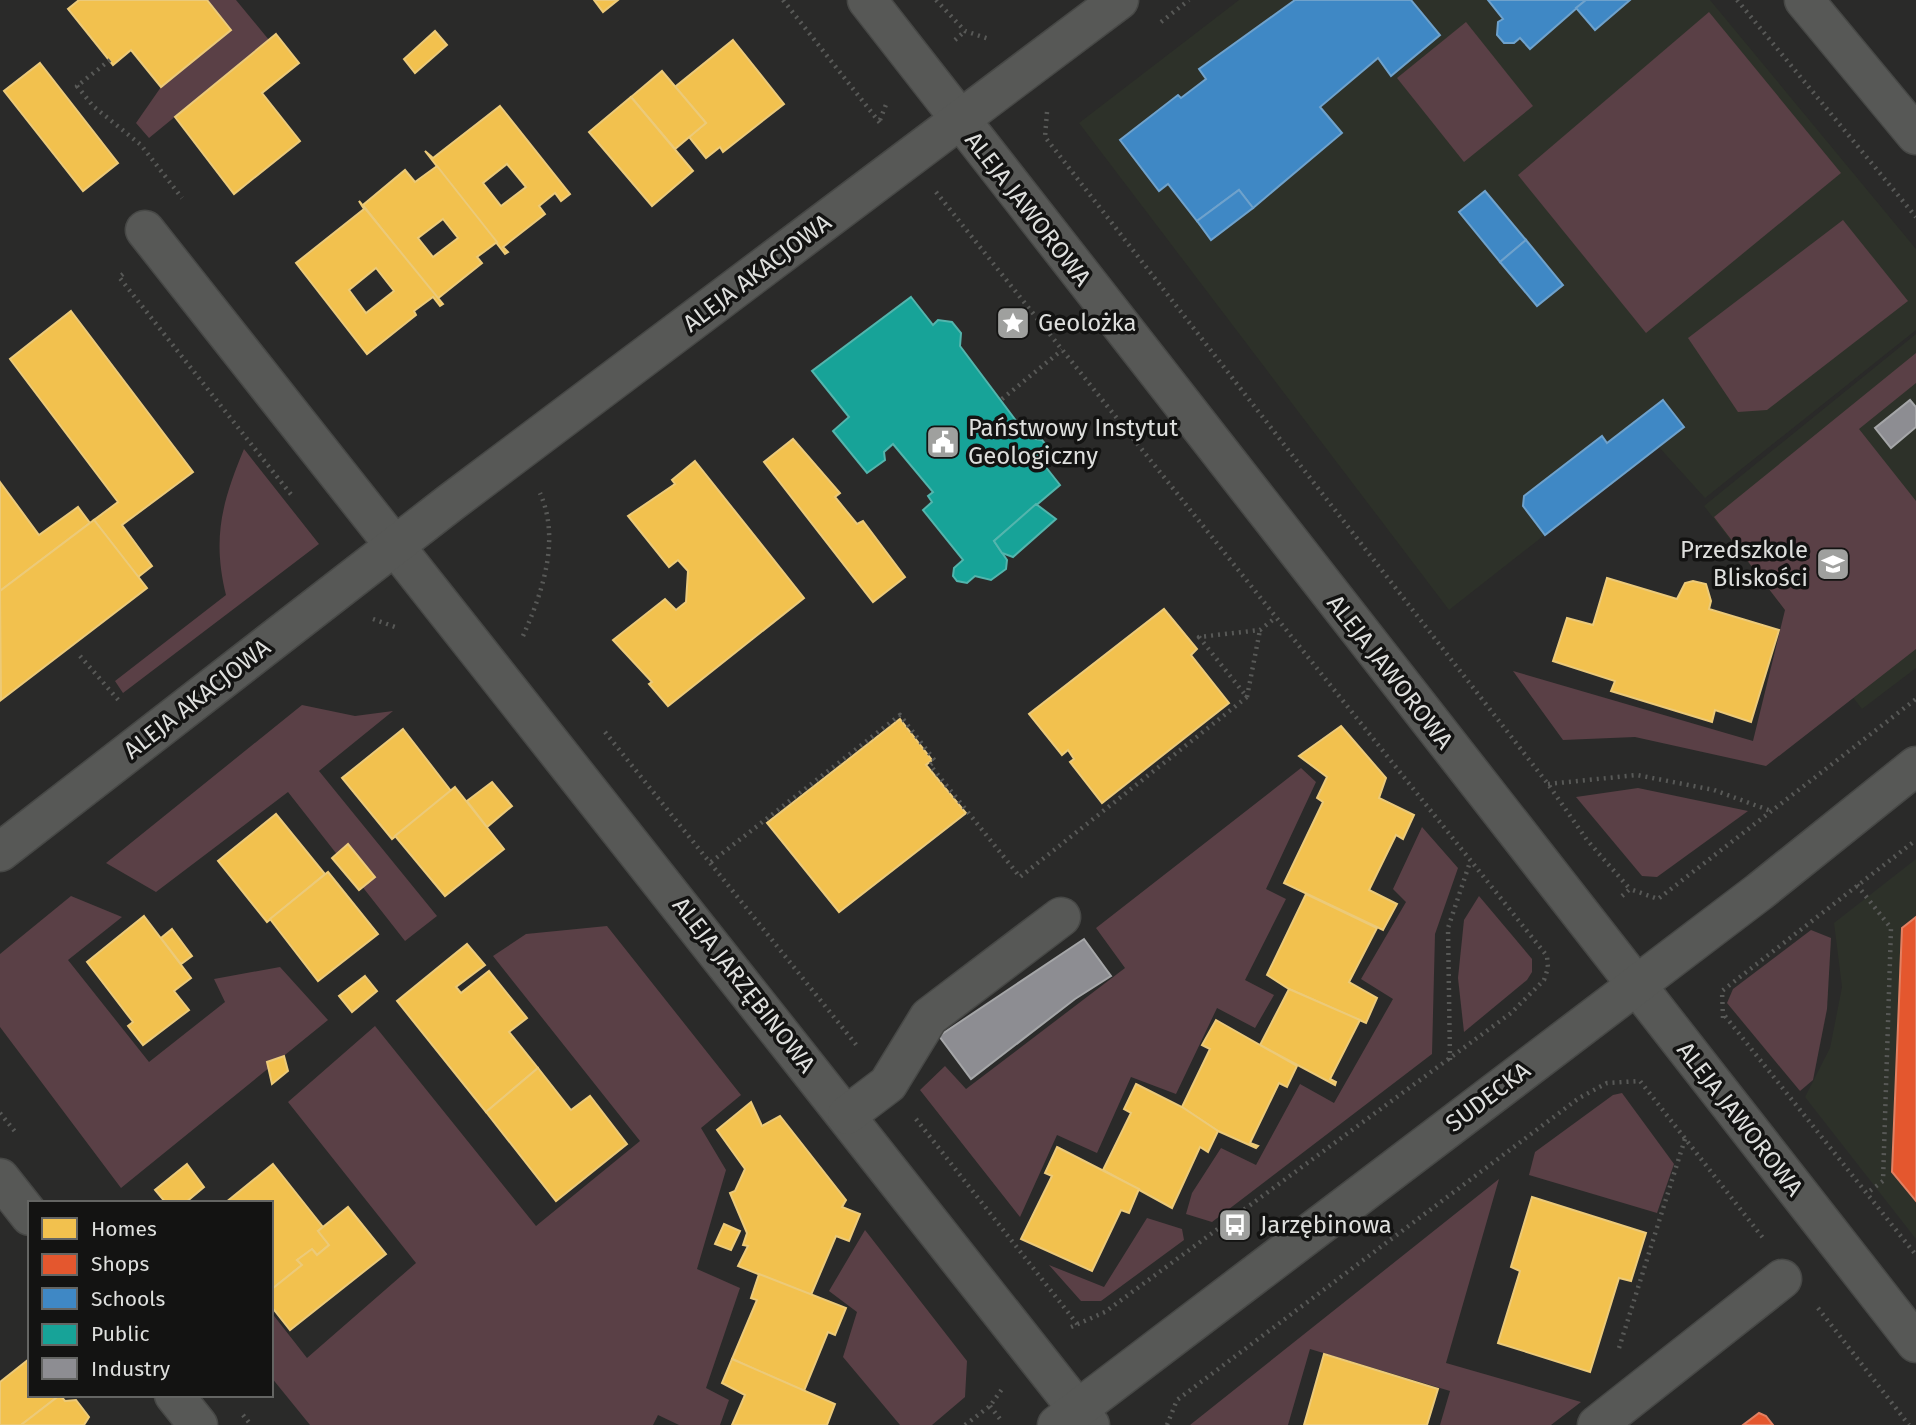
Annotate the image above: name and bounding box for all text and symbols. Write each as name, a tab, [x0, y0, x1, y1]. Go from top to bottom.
street label: ALEJA JAWOROWA	[959, 126, 1097, 292]
street label: ALEJA AKACJOWA	[678, 208, 837, 338]
place icon: Geolożka	[994, 304, 1032, 342]
place label: Geolożka	[1038, 309, 1136, 337]
place label: Państwowy Instytut Geologiczny	[968, 414, 1179, 470]
public building icon: Państwowy Instytut Geologiczny	[924, 423, 962, 461]
place label: Przedszkole Bliskości	[1680, 536, 1808, 592]
school or university icon: Przedszkole Bliskości	[1814, 545, 1852, 583]
street label: ALEJA JAWOROWA	[1321, 589, 1459, 755]
street label: ALEJA AKACJOWA	[118, 633, 276, 765]
street label: ALEJA JARZĘBINOWA	[667, 892, 821, 1078]
street label: ALEJA JAWOROWA	[1671, 1036, 1809, 1202]
street label: SUDECKA	[1440, 1056, 1536, 1138]
legend	[28, 1201, 273, 1397]
bus stop icon: Jarzębinowa	[1216, 1206, 1254, 1244]
place label: Jarzębinowa	[1260, 1211, 1392, 1239]
text: Homes	[91, 1216, 157, 1242]
text: Shops	[91, 1251, 149, 1277]
text: Schools	[91, 1286, 165, 1312]
text: Public	[91, 1321, 149, 1347]
text: Industry	[91, 1356, 171, 1382]

